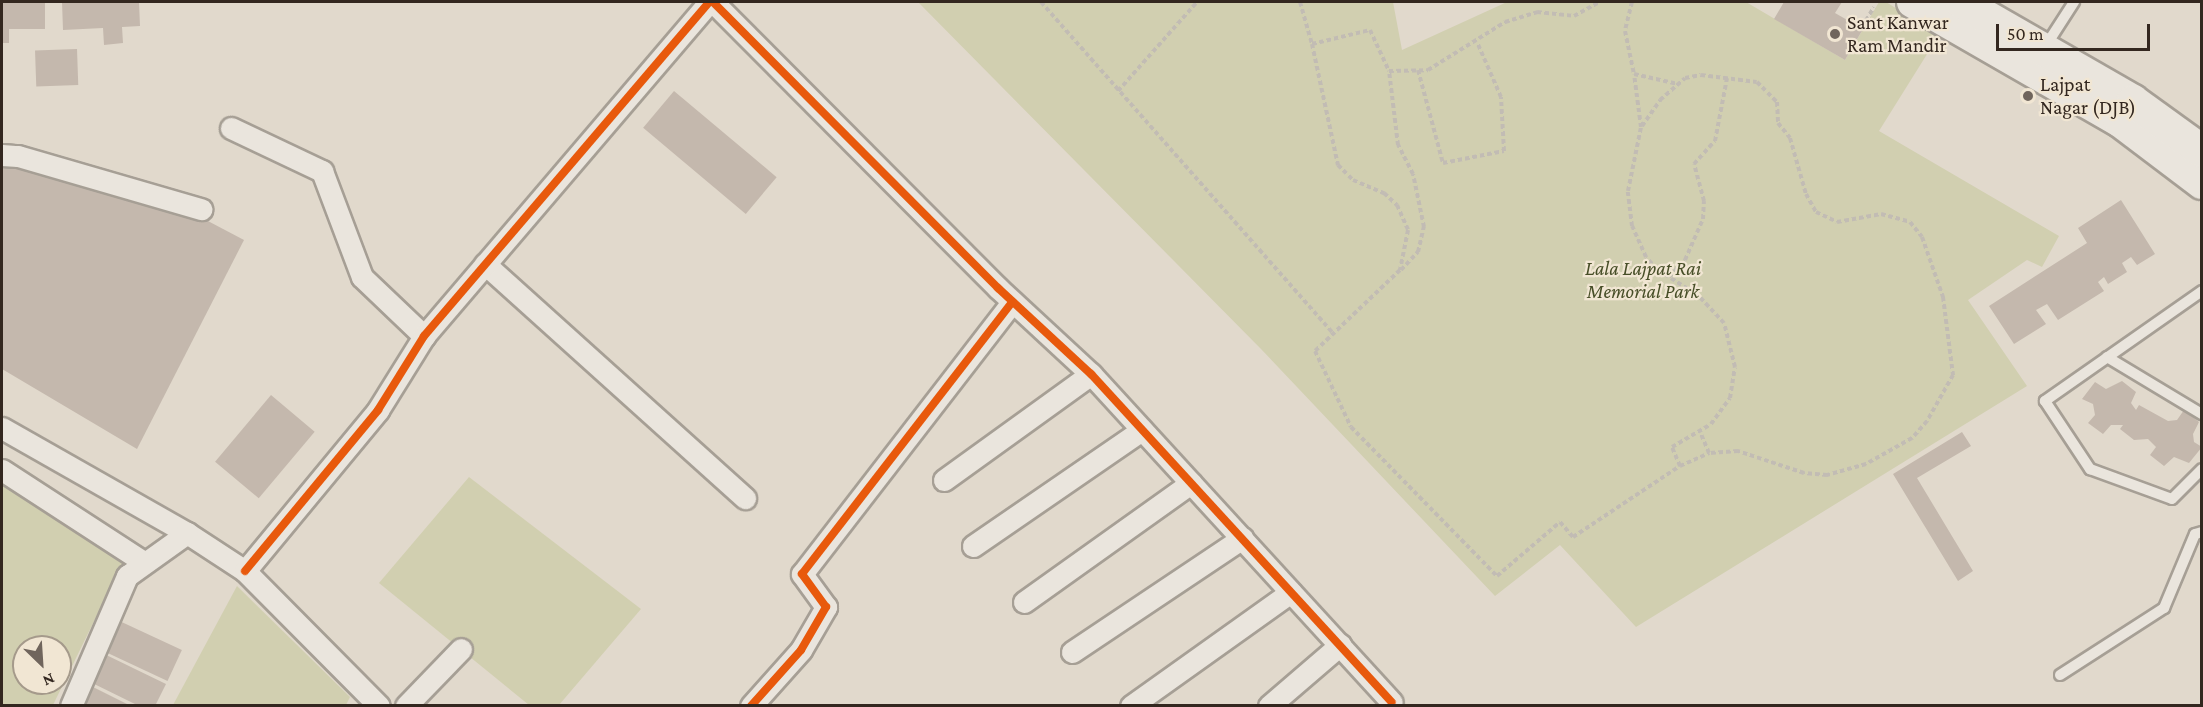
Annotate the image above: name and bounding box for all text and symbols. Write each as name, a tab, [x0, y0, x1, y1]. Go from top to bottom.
place label: Sant Kanwar Ram Mandir	[1847, 11, 1949, 58]
scale bar	[1999, 12, 2154, 50]
text: 50 m	[2007, 24, 2044, 44]
marker: Sant Kanwar Ram Mandir	[1828, 27, 1842, 41]
place label: Lajpat Nagar (DJB)	[2040, 72, 2136, 119]
marker: Lajpat Nagar (DJB)	[2021, 89, 2035, 103]
park label: Lala Lajpat Rai Memorial Park	[1585, 256, 1701, 303]
north arrow	[12, 635, 72, 695]
text: N	[40, 670, 58, 690]

